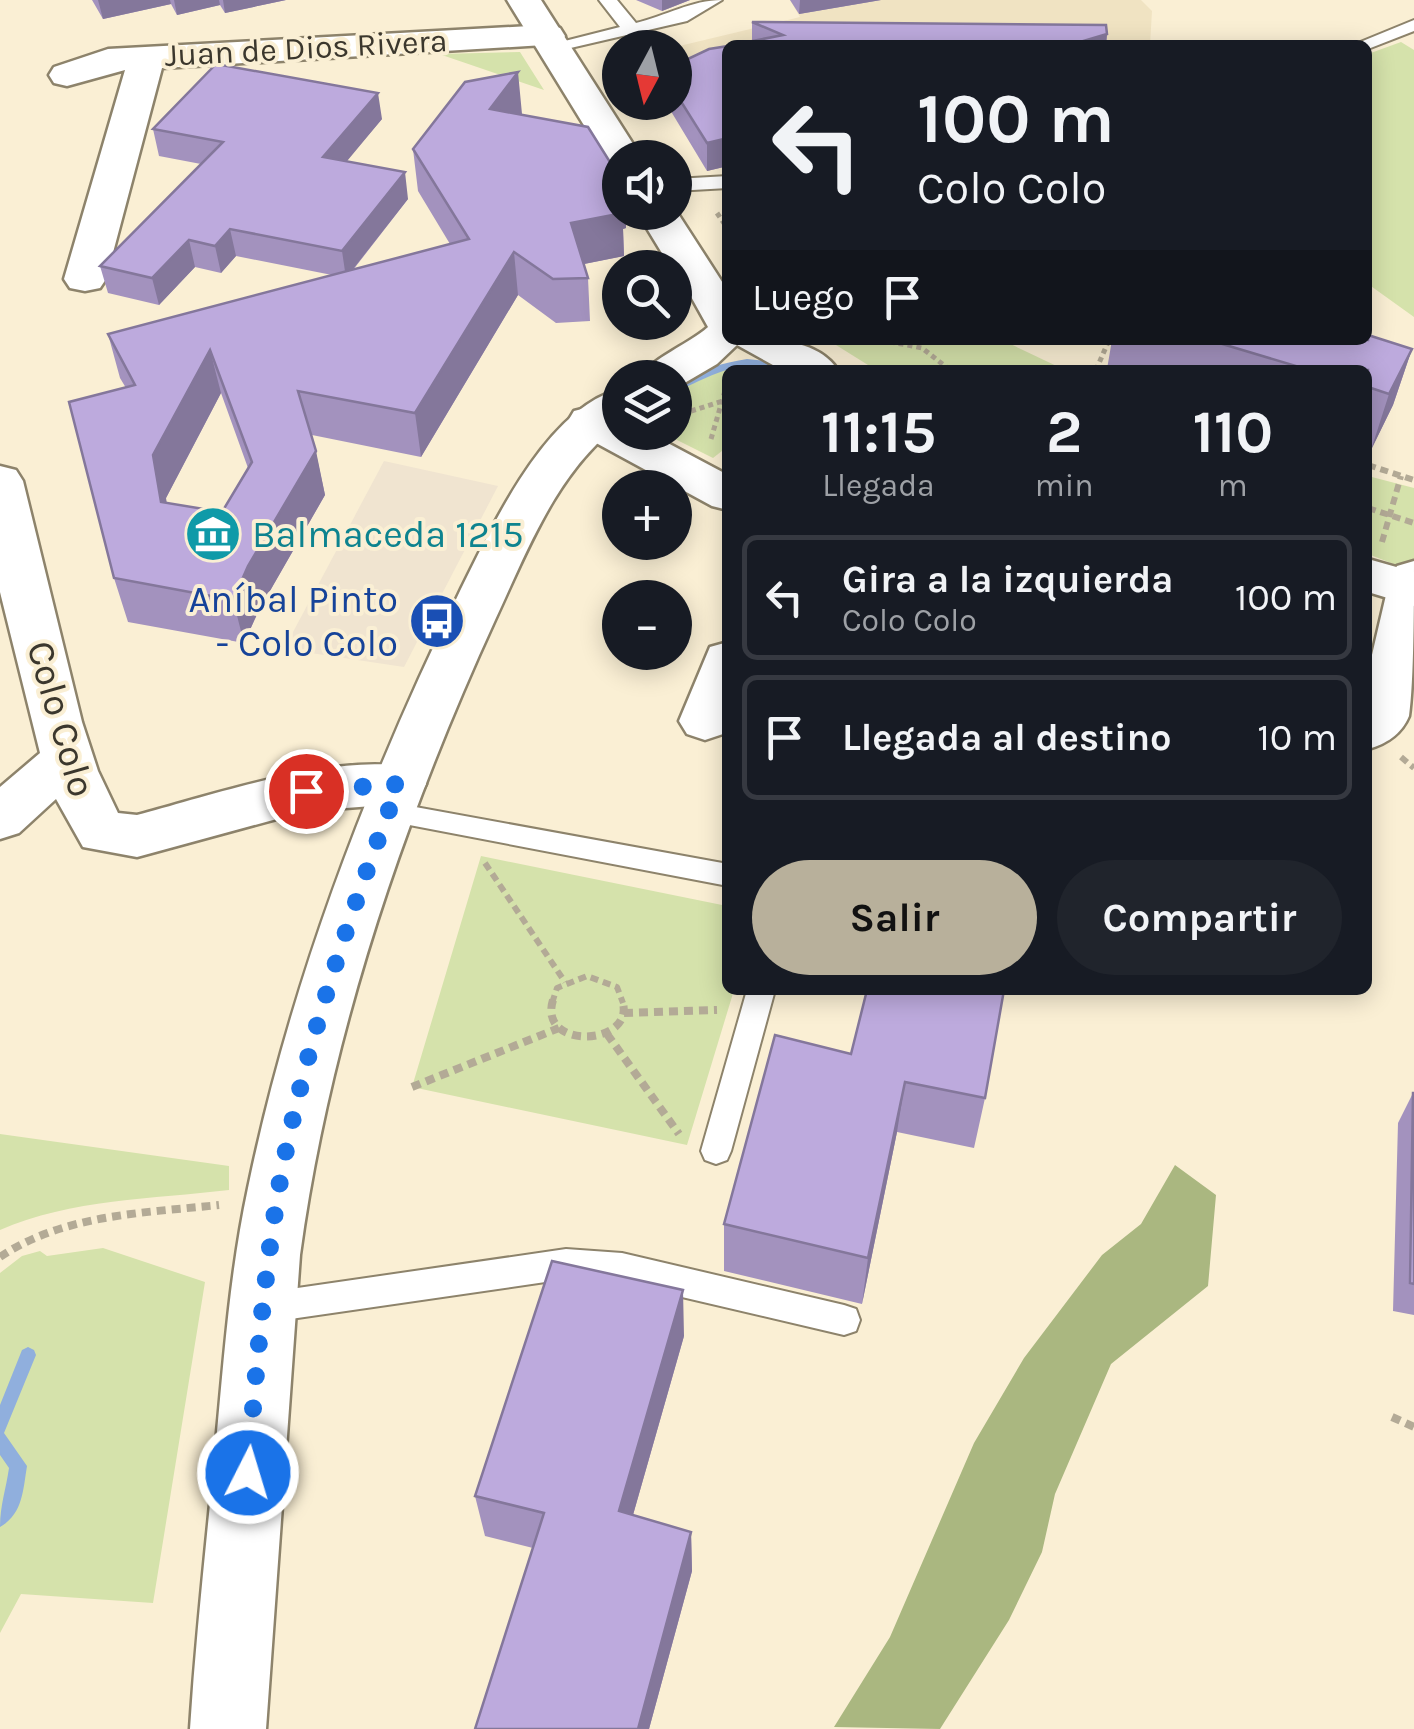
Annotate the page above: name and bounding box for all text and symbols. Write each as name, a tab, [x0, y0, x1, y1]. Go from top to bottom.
street label: Juan de Dios Rivera	[164, 22, 448, 74]
north arrow	[602, 30, 692, 120]
map controls	[602, 30, 692, 670]
text: 100 m	[917, 78, 1115, 160]
icon: left	[752, 80, 882, 210]
button: sound	[602, 140, 692, 230]
text: Colo Colo	[917, 162, 1106, 214]
button: search	[602, 250, 692, 340]
icon: arrive	[875, 270, 930, 325]
text: Luego	[752, 275, 855, 320]
button: layers	[602, 360, 692, 450]
text: 11:15	[821, 397, 936, 467]
text: 2	[1046, 397, 1082, 467]
text: 110	[1192, 397, 1273, 467]
text: Llegada	[822, 467, 935, 504]
text: min	[1035, 467, 1094, 504]
text: m	[1218, 467, 1248, 504]
button: +	[602, 470, 692, 560]
museum icon: Balmaceda 1215	[183, 504, 243, 564]
place label: Balmaceda 1215	[252, 512, 524, 557]
text: Gira a la izquierda	[842, 557, 1174, 602]
icon: left	[757, 570, 812, 625]
text: 100 m	[1235, 575, 1337, 620]
place label: Aníbal Pinto - Colo Colo	[188, 577, 398, 666]
button: −	[602, 580, 692, 670]
bus stop icon: Aníbal Pinto - Colo Colo	[407, 591, 467, 651]
text: Colo Colo	[842, 602, 977, 639]
street label: Colo Colo	[17, 636, 105, 802]
icon: arrive	[757, 710, 812, 765]
text: Llegada al destino	[842, 715, 1172, 760]
text: 10 m	[1257, 715, 1337, 760]
pin	[264, 749, 349, 834]
icon: arrive	[279, 764, 334, 819]
button: Salir	[752, 860, 1037, 975]
button: Compartir	[1057, 860, 1342, 975]
position arrow	[196, 1421, 300, 1525]

